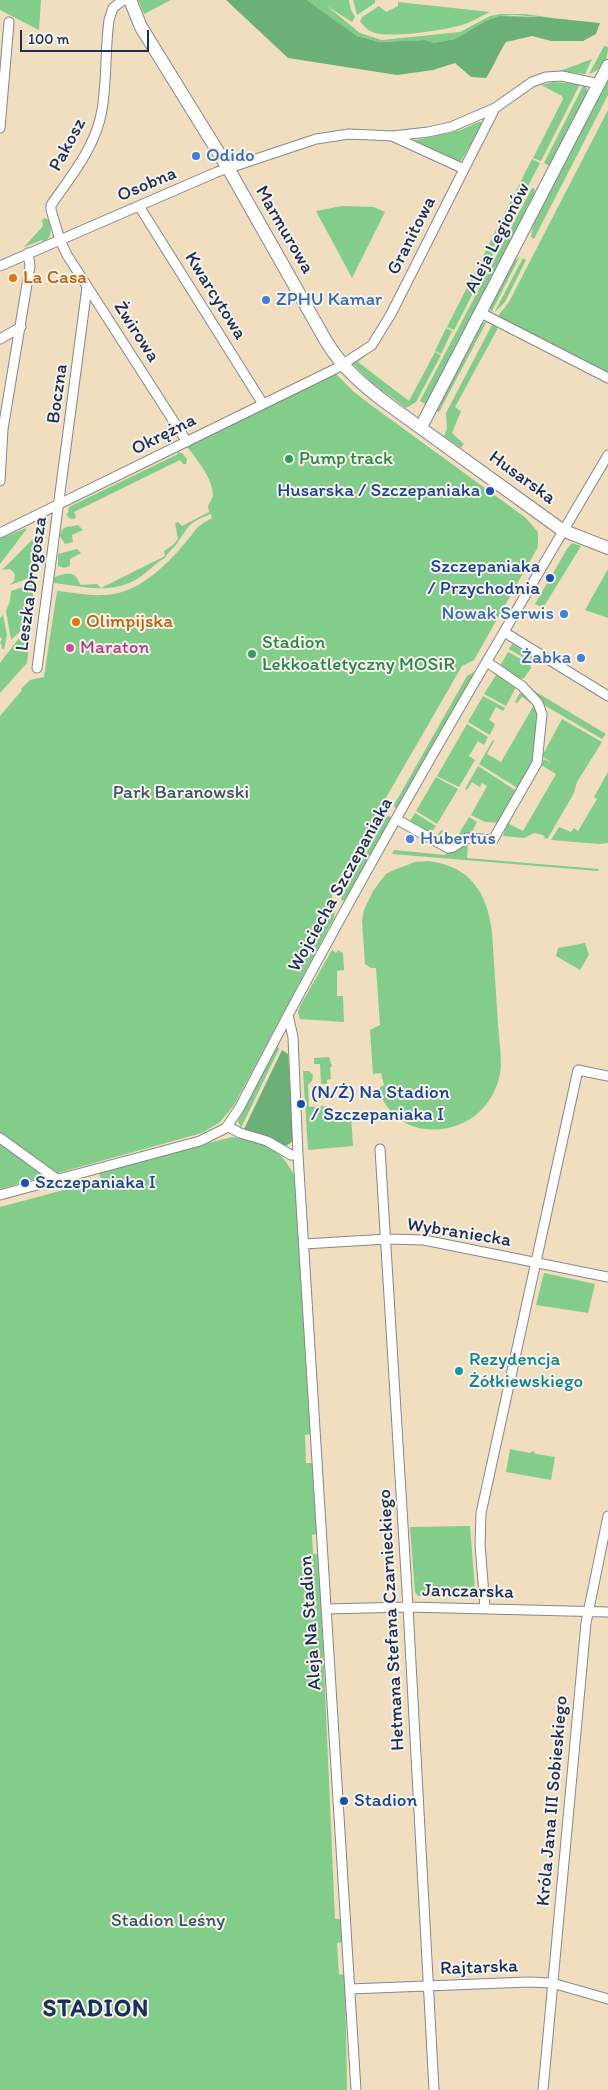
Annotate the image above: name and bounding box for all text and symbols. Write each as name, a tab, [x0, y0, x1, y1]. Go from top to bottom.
scale bar	[22, 20, 151, 52]
text: 100 m	[28, 30, 69, 48]
street label: Pakosz	[45, 115, 91, 175]
place label: Odido	[206, 145, 255, 167]
marker: Odido	[190, 150, 202, 162]
street label: Osobna	[114, 162, 180, 208]
street label: Aleja Legionów	[460, 179, 536, 297]
street label: Marmurowa	[250, 182, 318, 278]
street label: Granitowa	[383, 193, 441, 279]
street label: Kwarcytowa	[179, 248, 251, 344]
place label: La Casa	[23, 267, 87, 289]
marker: La Casa	[7, 272, 19, 284]
place label: ZPHU Kamar	[276, 289, 382, 311]
marker: ZPHU Kamar	[260, 294, 272, 306]
street label: Żwirowa	[108, 297, 164, 367]
street label: Boczna	[43, 363, 73, 425]
street label: Okrężna	[128, 409, 200, 461]
street label: Husarska	[484, 446, 560, 510]
place label: Pump track	[299, 448, 393, 470]
marker: Pump track	[283, 453, 295, 465]
place label: Husarska / Szczepaniaka	[277, 480, 480, 502]
marker: Husarska / Szczepaniaka	[484, 485, 496, 497]
street label: Leszka Drogosza	[11, 515, 53, 653]
place label: Szczepaniaka / Przychodnia	[428, 556, 540, 600]
marker: Szczepaniaka / Przychodnia	[544, 572, 556, 584]
place label: Nowak Serwis	[442, 603, 554, 625]
marker: Nowak Serwis	[558, 608, 570, 620]
place label: Olimpijska	[86, 611, 173, 633]
marker: Olimpijska	[70, 616, 82, 628]
place label: Stadion Lekkoatletyczny MOSiR	[262, 632, 455, 676]
place label: Maraton	[80, 637, 149, 659]
marker: Maraton	[64, 642, 76, 654]
place label: Żabka	[521, 647, 571, 669]
marker: Stadion Lekkoatletyczny MOSiR	[246, 648, 258, 660]
marker: Żabka	[575, 652, 587, 664]
park label: Park Baranowski	[113, 782, 249, 804]
street label: Wojciecha Szczepaniaka	[284, 794, 398, 976]
place label: Hubertus	[420, 828, 496, 850]
marker: Hubertus	[404, 833, 416, 845]
place label: (N/Ż) Na Stadion / Szczepaniaka I	[311, 1082, 449, 1126]
marker: (N/Ż) Na Stadion / Szczepaniaka I	[295, 1098, 307, 1110]
place label: Szczepaniaka I	[35, 1172, 156, 1194]
marker: Szczepaniaka I	[19, 1177, 31, 1189]
street label: Wybraniecka	[405, 1213, 513, 1253]
place label: Rezydencja Żółkiewskiego	[469, 1349, 583, 1393]
marker: Rezydencja Żółkiewskiego	[453, 1365, 465, 1377]
street label: Hetmana Stefana Czarnieckiego	[374, 1489, 410, 1751]
street label: Aleja Na Stadion	[295, 1555, 327, 1691]
street label: Janczarska	[422, 1580, 514, 1604]
street label: Króla Jana III Sobieskiego	[532, 1695, 574, 1907]
place label: Stadion	[354, 1790, 417, 1812]
marker: Stadion	[338, 1795, 350, 1807]
park label: Stadion Leśny	[111, 1910, 225, 1932]
street label: Rajtarska	[440, 1955, 518, 1981]
district label: STADION	[43, 1996, 149, 2024]

